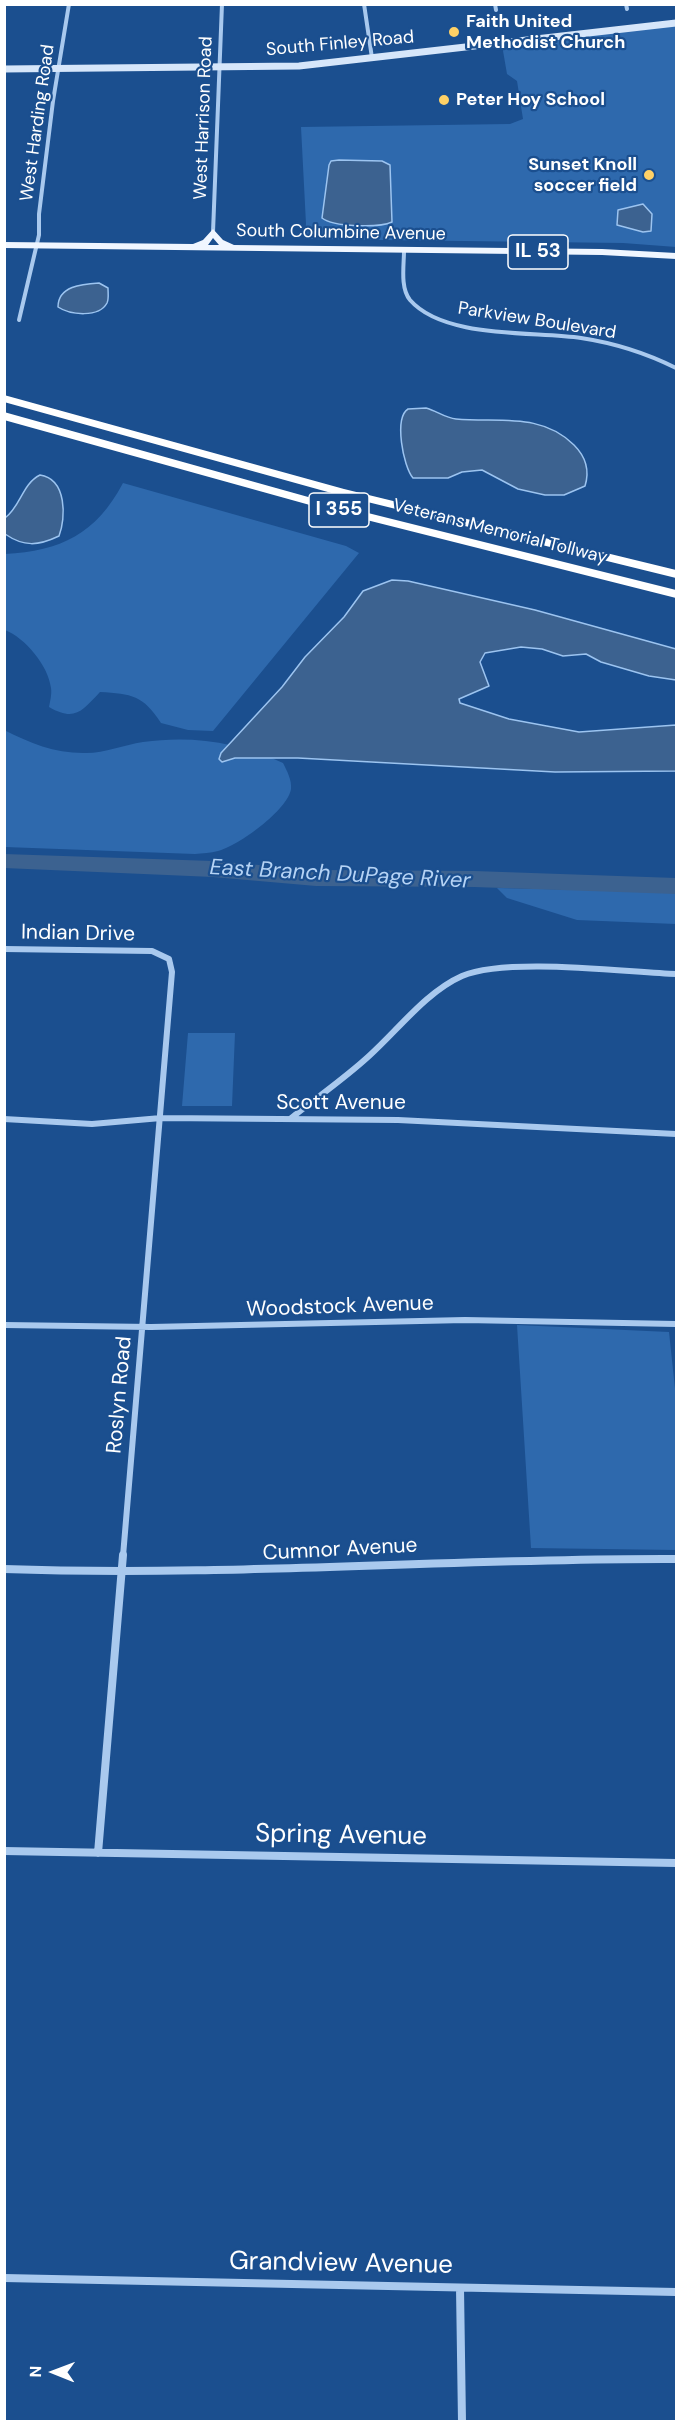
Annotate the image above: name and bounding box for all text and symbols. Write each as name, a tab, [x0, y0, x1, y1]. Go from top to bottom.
place label: Faith United Methodist Church	[466, 11, 625, 54]
marker: Faith United Methodist Church	[447, 25, 461, 39]
street label: South Finley Road	[265, 27, 415, 61]
street label: West Harrison Road	[190, 36, 218, 200]
street label: West Harding Road	[16, 43, 60, 203]
place label: Peter Hoy School	[456, 89, 605, 111]
marker: Peter Hoy School	[437, 93, 451, 107]
place label: Sunset Knoll soccer field	[528, 154, 637, 196]
marker: Sunset Knoll soccer field	[642, 168, 656, 182]
street label: South Columbine Avenue	[236, 220, 446, 246]
road number: IL 53	[508, 235, 568, 269]
street label: Parkview Boulevard	[456, 298, 618, 344]
road number: I 355	[309, 493, 369, 527]
street label: Veterans Memorial Tollway	[391, 495, 609, 569]
water label: East Branch DuPage River	[209, 855, 471, 895]
street label: Indian Drive	[21, 920, 135, 948]
street label: Scott Avenue	[276, 1090, 406, 1116]
street label: Woodstock Avenue	[246, 1291, 434, 1323]
street label: Roslyn Road	[102, 1335, 138, 1455]
street label: Cumnor Avenue	[262, 1533, 418, 1567]
street label: Spring Avenue	[255, 1819, 427, 1853]
street label: Grandview Avenue	[229, 2246, 453, 2282]
north arrow	[24, 2342, 84, 2402]
text: N	[25, 2366, 46, 2378]

